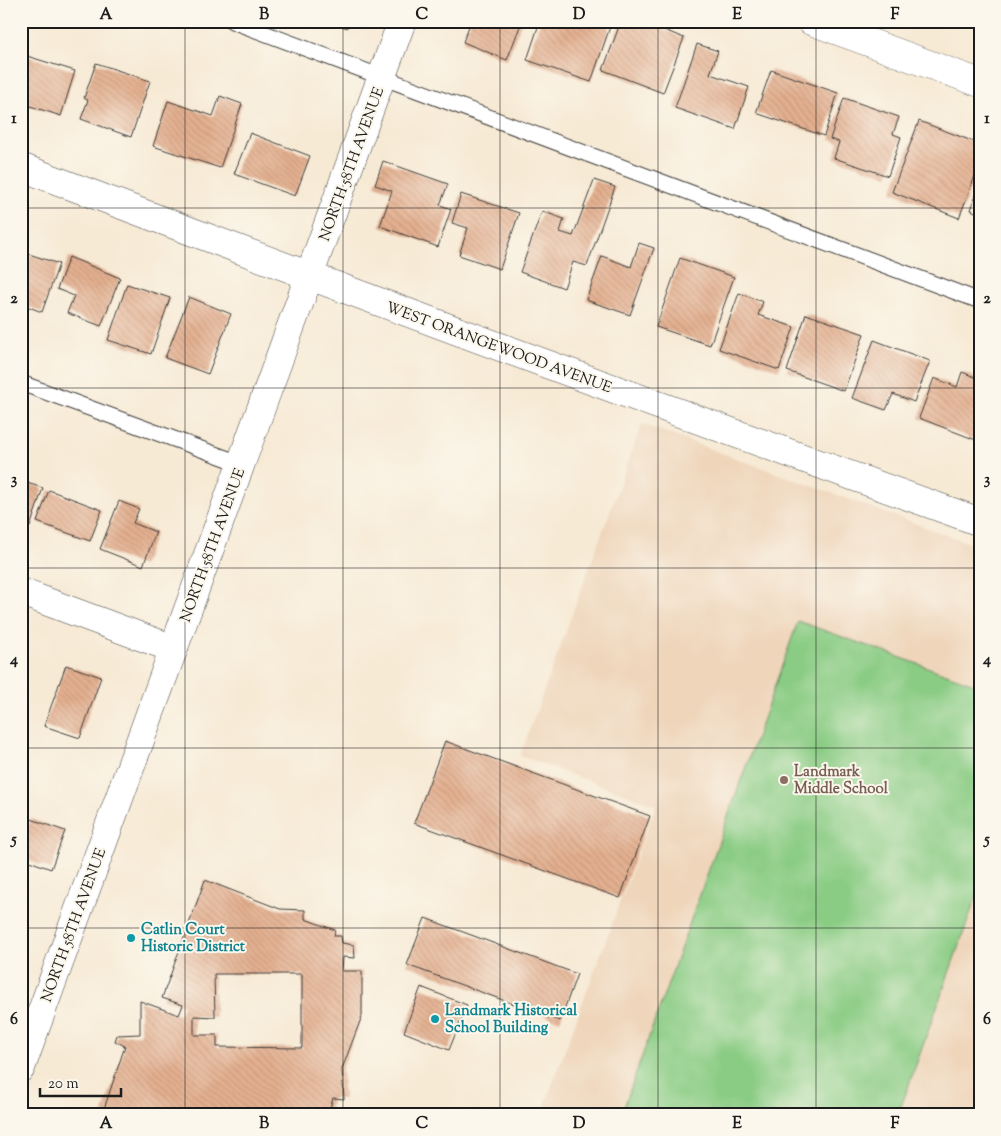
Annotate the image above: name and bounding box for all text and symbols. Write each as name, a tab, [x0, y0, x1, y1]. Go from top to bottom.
text: A	[100, 4, 113, 27]
text: B	[259, 4, 269, 27]
text: C	[416, 4, 429, 27]
text: D	[573, 4, 586, 27]
text: E	[732, 4, 742, 27]
text: F	[891, 4, 900, 27]
street label: NORTH 58TH AVENUE	[315, 85, 390, 244]
text: 1	[11, 108, 17, 131]
text: 1	[984, 108, 990, 131]
text: 2	[10, 288, 18, 311]
text: 2	[983, 288, 991, 311]
street label: WEST ORANGEWOOD AVENUE	[383, 298, 614, 399]
street label: NORTH 58TH AVENUE	[176, 466, 251, 625]
text: 3	[11, 469, 18, 492]
text: 3	[984, 469, 991, 492]
text: 4	[9, 649, 18, 672]
text: 4	[982, 649, 991, 672]
place label: Landmark Middle School	[794, 762, 889, 800]
marker: Landmark Middle School	[778, 774, 790, 786]
text: 5	[9, 829, 17, 852]
text: 5	[982, 829, 990, 852]
street label: NORTH 58TH AVENUE	[37, 846, 112, 1005]
place label: Catlin Court Historic District	[141, 920, 246, 958]
marker: Catlin Court Historic District	[125, 932, 137, 944]
place label: Landmark Historical School Building	[445, 1001, 578, 1039]
text: 6	[10, 1009, 18, 1032]
text: 6	[983, 1009, 991, 1032]
marker: Landmark Historical School Building	[429, 1013, 441, 1025]
scale bar	[40, 1066, 121, 1098]
text: 20 m	[48, 1074, 79, 1095]
text: A	[100, 1113, 113, 1136]
text: B	[259, 1113, 269, 1136]
text: C	[416, 1113, 429, 1136]
text: D	[573, 1113, 586, 1136]
text: E	[732, 1113, 742, 1136]
text: F	[891, 1113, 900, 1136]

